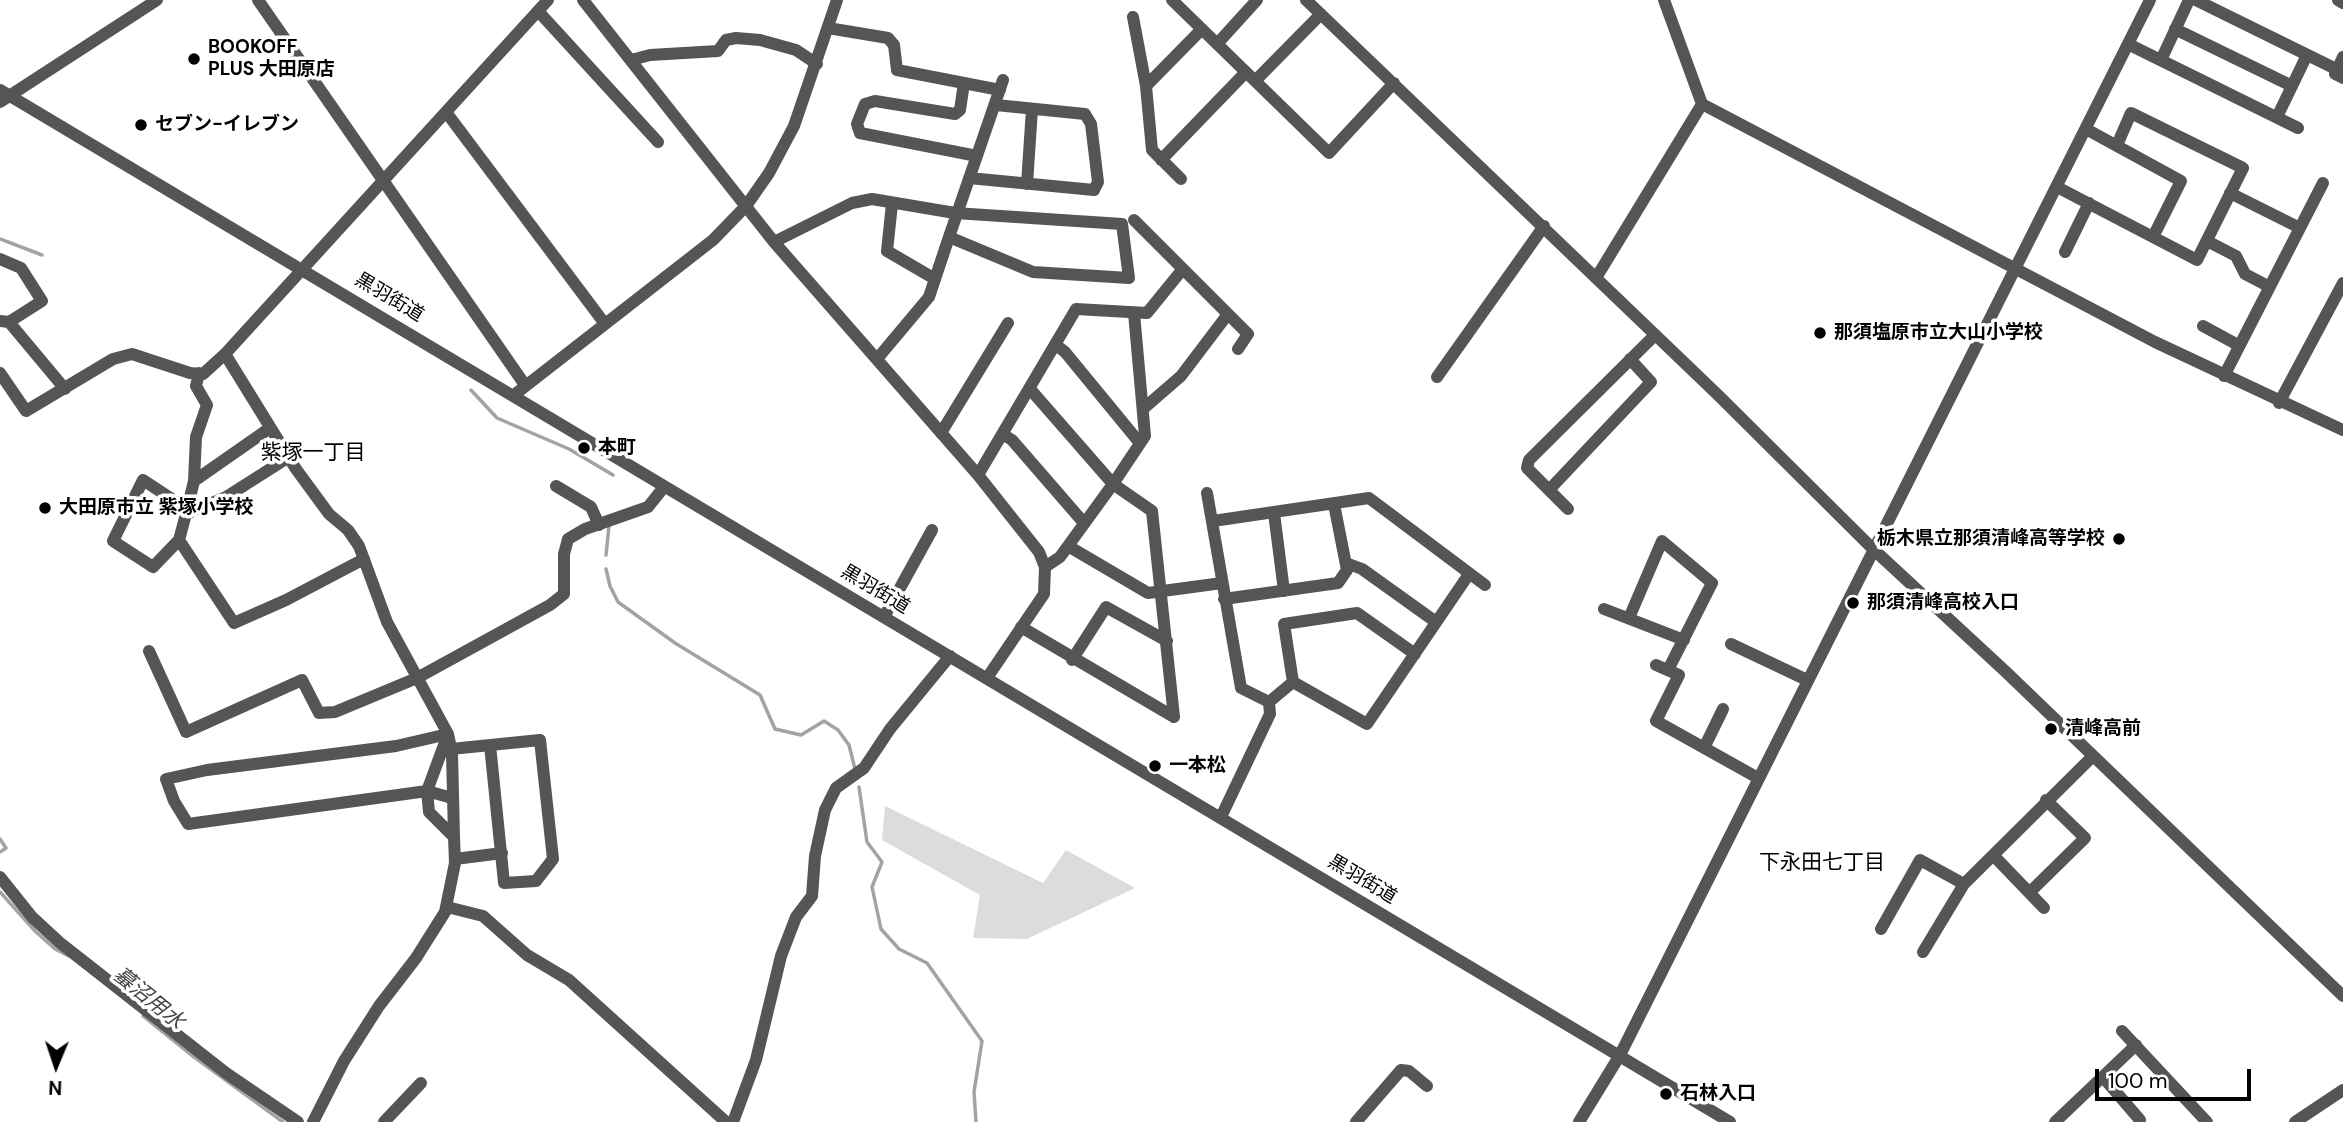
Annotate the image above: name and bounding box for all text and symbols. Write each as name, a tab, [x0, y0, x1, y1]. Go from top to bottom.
place label: BOOKOFF PLUS 大田原店	[208, 37, 335, 81]
marker: BOOKOFF PLUS 大田原店	[186, 51, 202, 67]
place label: セブン-イレブン	[155, 114, 299, 136]
marker: セブン-イレブン	[133, 117, 149, 133]
street label: 黒羽街道	[351, 269, 427, 327]
place label: 那須塩原市立大山小学校	[1834, 322, 2043, 344]
marker: 那須塩原市立大山小学校	[1812, 325, 1828, 341]
place label: 本町	[598, 437, 636, 459]
district label: 紫塚一丁目	[261, 440, 365, 466]
marker: 本町	[576, 440, 592, 456]
place label: 大田原市立 紫塚小学校	[59, 497, 253, 519]
marker: 大田原市立 紫塚小学校	[37, 500, 53, 516]
place label: 栃木県立那須清峰高等学校	[1877, 528, 2105, 550]
marker: 栃木県立那須清峰高等学校	[2111, 531, 2127, 547]
street label: 黒羽街道	[837, 561, 913, 619]
place label: 那須清峰高校入口	[1867, 592, 2019, 614]
marker: 那須清峰高校入口	[1845, 595, 1861, 611]
place label: 清峰高前	[2065, 718, 2141, 740]
marker: 清峰高前	[2043, 721, 2059, 737]
place label: 一本松	[1169, 755, 1226, 777]
marker: 一本松	[1147, 758, 1163, 774]
district label: 下永田七丁目	[1759, 850, 1885, 876]
street label: 黒羽街道	[1324, 851, 1400, 909]
water label: 蟇沼用水	[107, 963, 189, 1035]
north arrow	[21, 1031, 91, 1101]
scale bar	[2098, 1056, 2254, 1100]
text: 100 m	[2108, 1067, 2168, 1095]
text: N	[48, 1075, 63, 1100]
place label: 石林入口	[1680, 1083, 1756, 1105]
marker: 石林入口	[1658, 1086, 1674, 1102]

